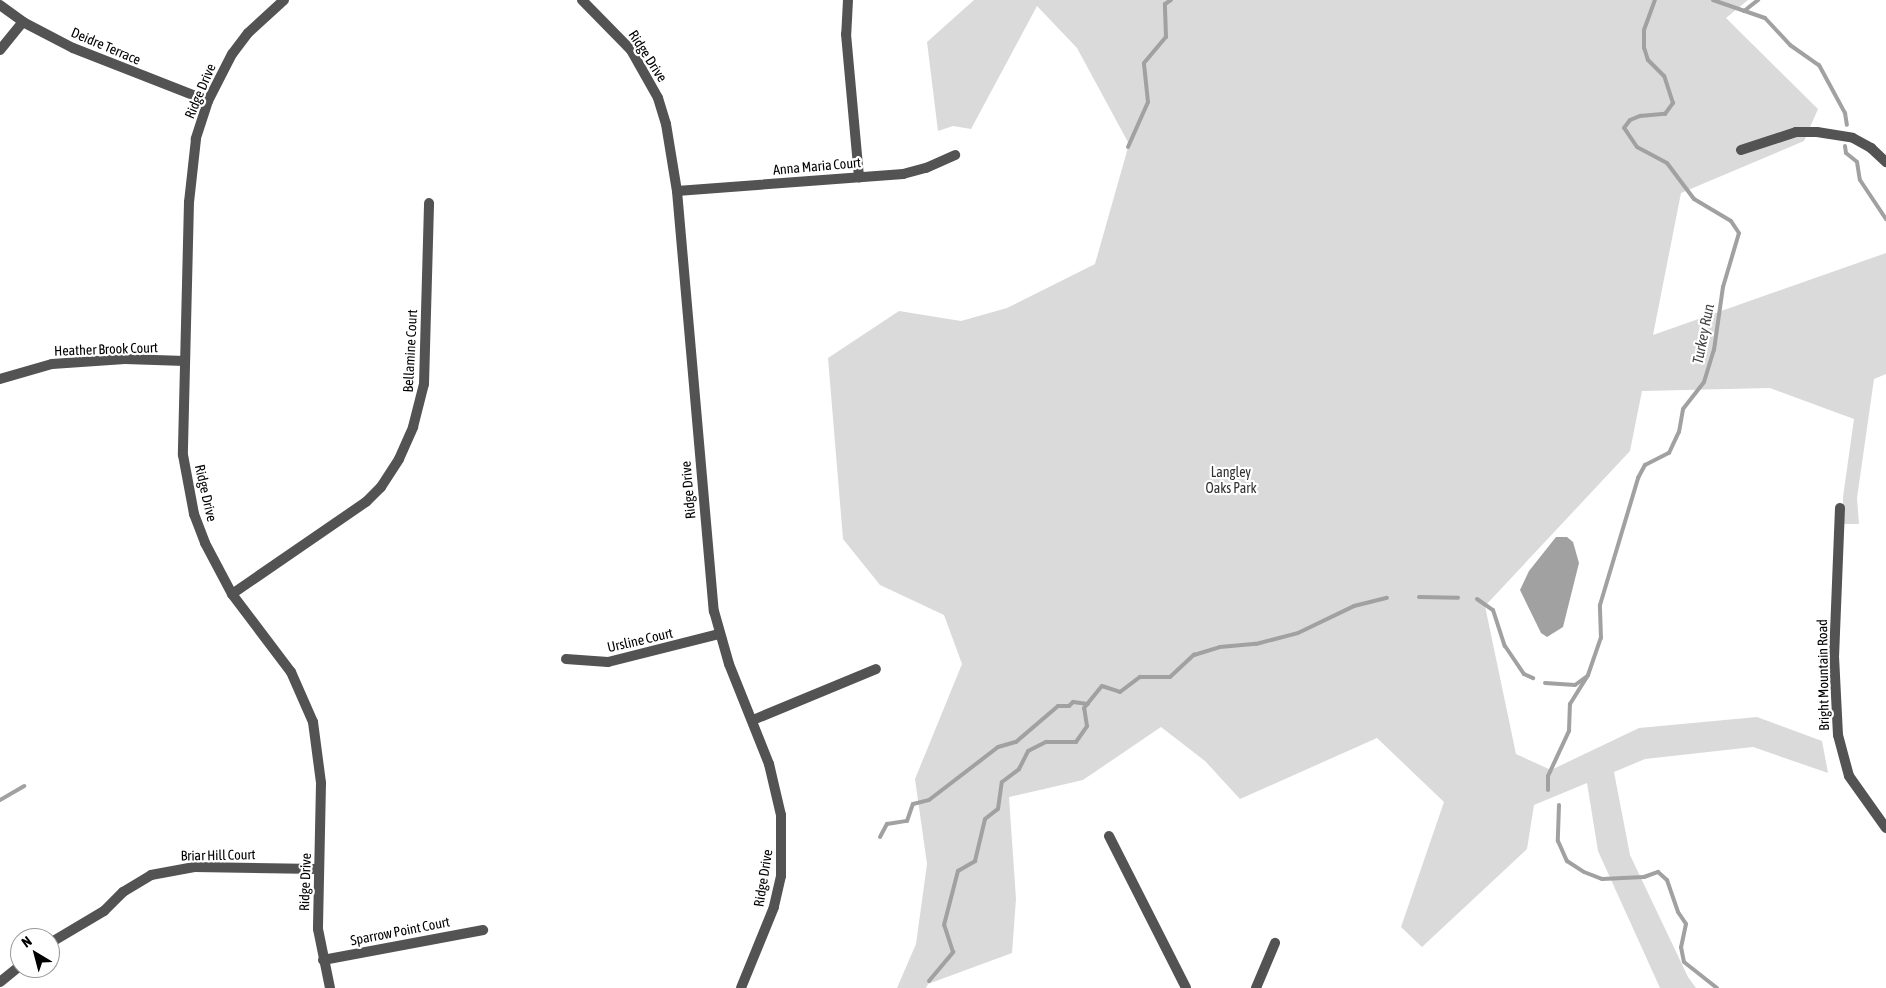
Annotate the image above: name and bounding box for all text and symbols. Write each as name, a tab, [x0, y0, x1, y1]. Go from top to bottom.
street label: Deidre Terrace	[69, 24, 143, 68]
street label: Ridge Drive	[625, 27, 671, 85]
street label: Ridge Drive	[181, 61, 219, 121]
street label: Anna Maria Court	[772, 154, 862, 178]
water label: Turkey Run	[1688, 302, 1718, 366]
street label: Bellamine Court	[399, 309, 421, 393]
street label: Heather Brook Court	[54, 339, 158, 359]
street label: Ridge Drive	[677, 460, 699, 520]
street label: Ridge Drive	[191, 463, 221, 523]
park label: Langley Oaks Park	[1205, 464, 1257, 497]
street label: Bright Mountain Road	[1814, 619, 1832, 731]
street label: Ursline Court	[605, 624, 675, 656]
street label: Briar Hill Court	[180, 846, 256, 864]
street label: Ridge Drive	[750, 848, 776, 908]
street label: Ridge Drive	[296, 853, 314, 911]
street label: Sparrow Point Court	[349, 913, 451, 949]
north arrow	[10, 928, 60, 978]
text: N	[18, 933, 35, 951]

